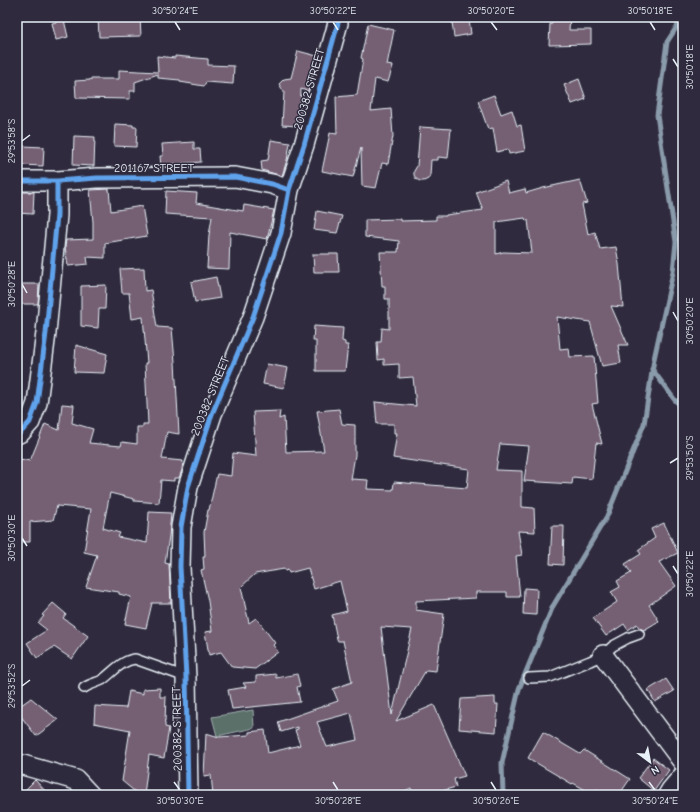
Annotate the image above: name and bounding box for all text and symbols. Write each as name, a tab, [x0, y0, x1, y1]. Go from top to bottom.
text: 30°50'24"E	[152, 5, 198, 17]
text: 30°50'22"E	[310, 5, 356, 17]
text: 30°50'20"E	[467, 5, 515, 17]
text: 30°50'18"E	[628, 5, 672, 17]
text: 30°50'18"E	[684, 45, 696, 89]
street label: 200382 STREET	[291, 46, 328, 131]
text: 29°53'58"S	[6, 118, 18, 163]
street label: 201167 STREET	[114, 161, 195, 175]
text: 30°50'28"E	[6, 261, 18, 307]
text: 30°50'20"E	[684, 297, 696, 345]
street label: 200382 STREET	[188, 354, 233, 438]
text: 29°53'50"S	[684, 435, 696, 481]
text: 30°50'30"E	[6, 514, 18, 562]
text: 30°50'22"E	[684, 551, 696, 597]
text: 29°53'52"S	[6, 663, 18, 708]
street label: 200382 STREET	[169, 686, 185, 771]
north arrow	[630, 742, 670, 782]
text: N	[649, 763, 662, 777]
text: 30°50'30"E	[156, 795, 204, 807]
text: 30°50'28"E	[315, 795, 361, 807]
text: 30°50'26"E	[473, 795, 519, 807]
text: 30°50'24"E	[632, 795, 678, 807]

